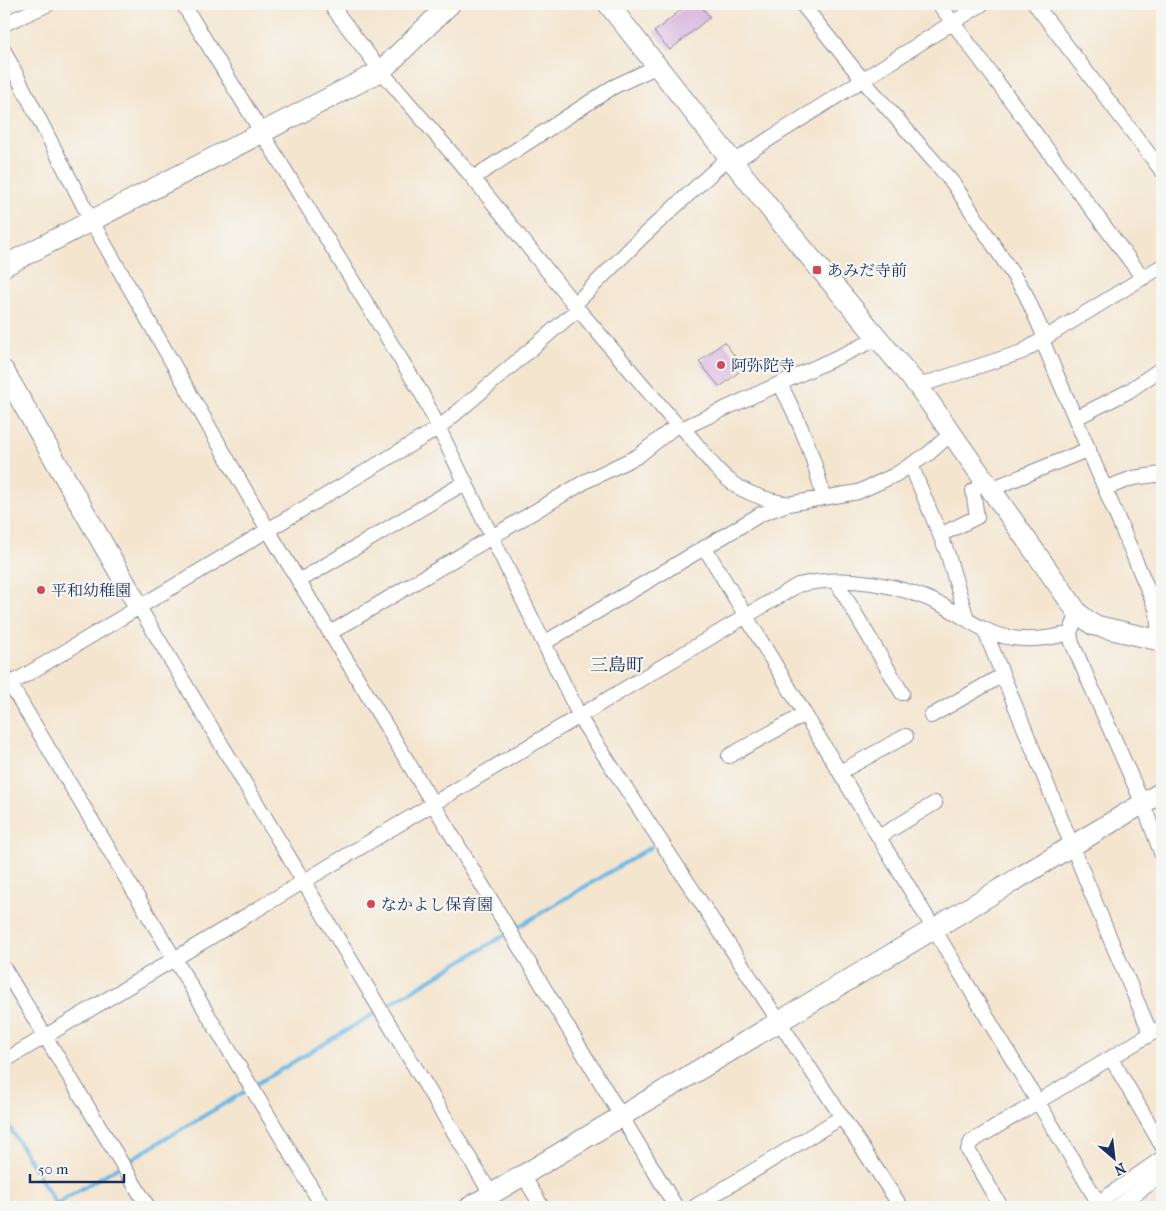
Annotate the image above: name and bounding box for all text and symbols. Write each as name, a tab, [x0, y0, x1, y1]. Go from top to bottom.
place label: あみだ寺前	[827, 261, 907, 280]
marker: あみだ寺前	[811, 264, 823, 276]
place label: 阿弥陀寺	[731, 356, 795, 375]
marker: 阿弥陀寺	[715, 359, 727, 371]
place label: 平和幼稚園	[51, 581, 131, 600]
marker: 平和幼稚園	[35, 584, 47, 596]
district label: 三島町	[590, 655, 644, 676]
place label: なかよし保育園	[381, 895, 493, 914]
marker: なかよし保育園	[365, 898, 377, 910]
north arrow	[1088, 1134, 1138, 1184]
scale bar	[30, 1151, 124, 1183]
text: N	[1111, 1159, 1129, 1179]
text: 50 m	[38, 1160, 69, 1178]

